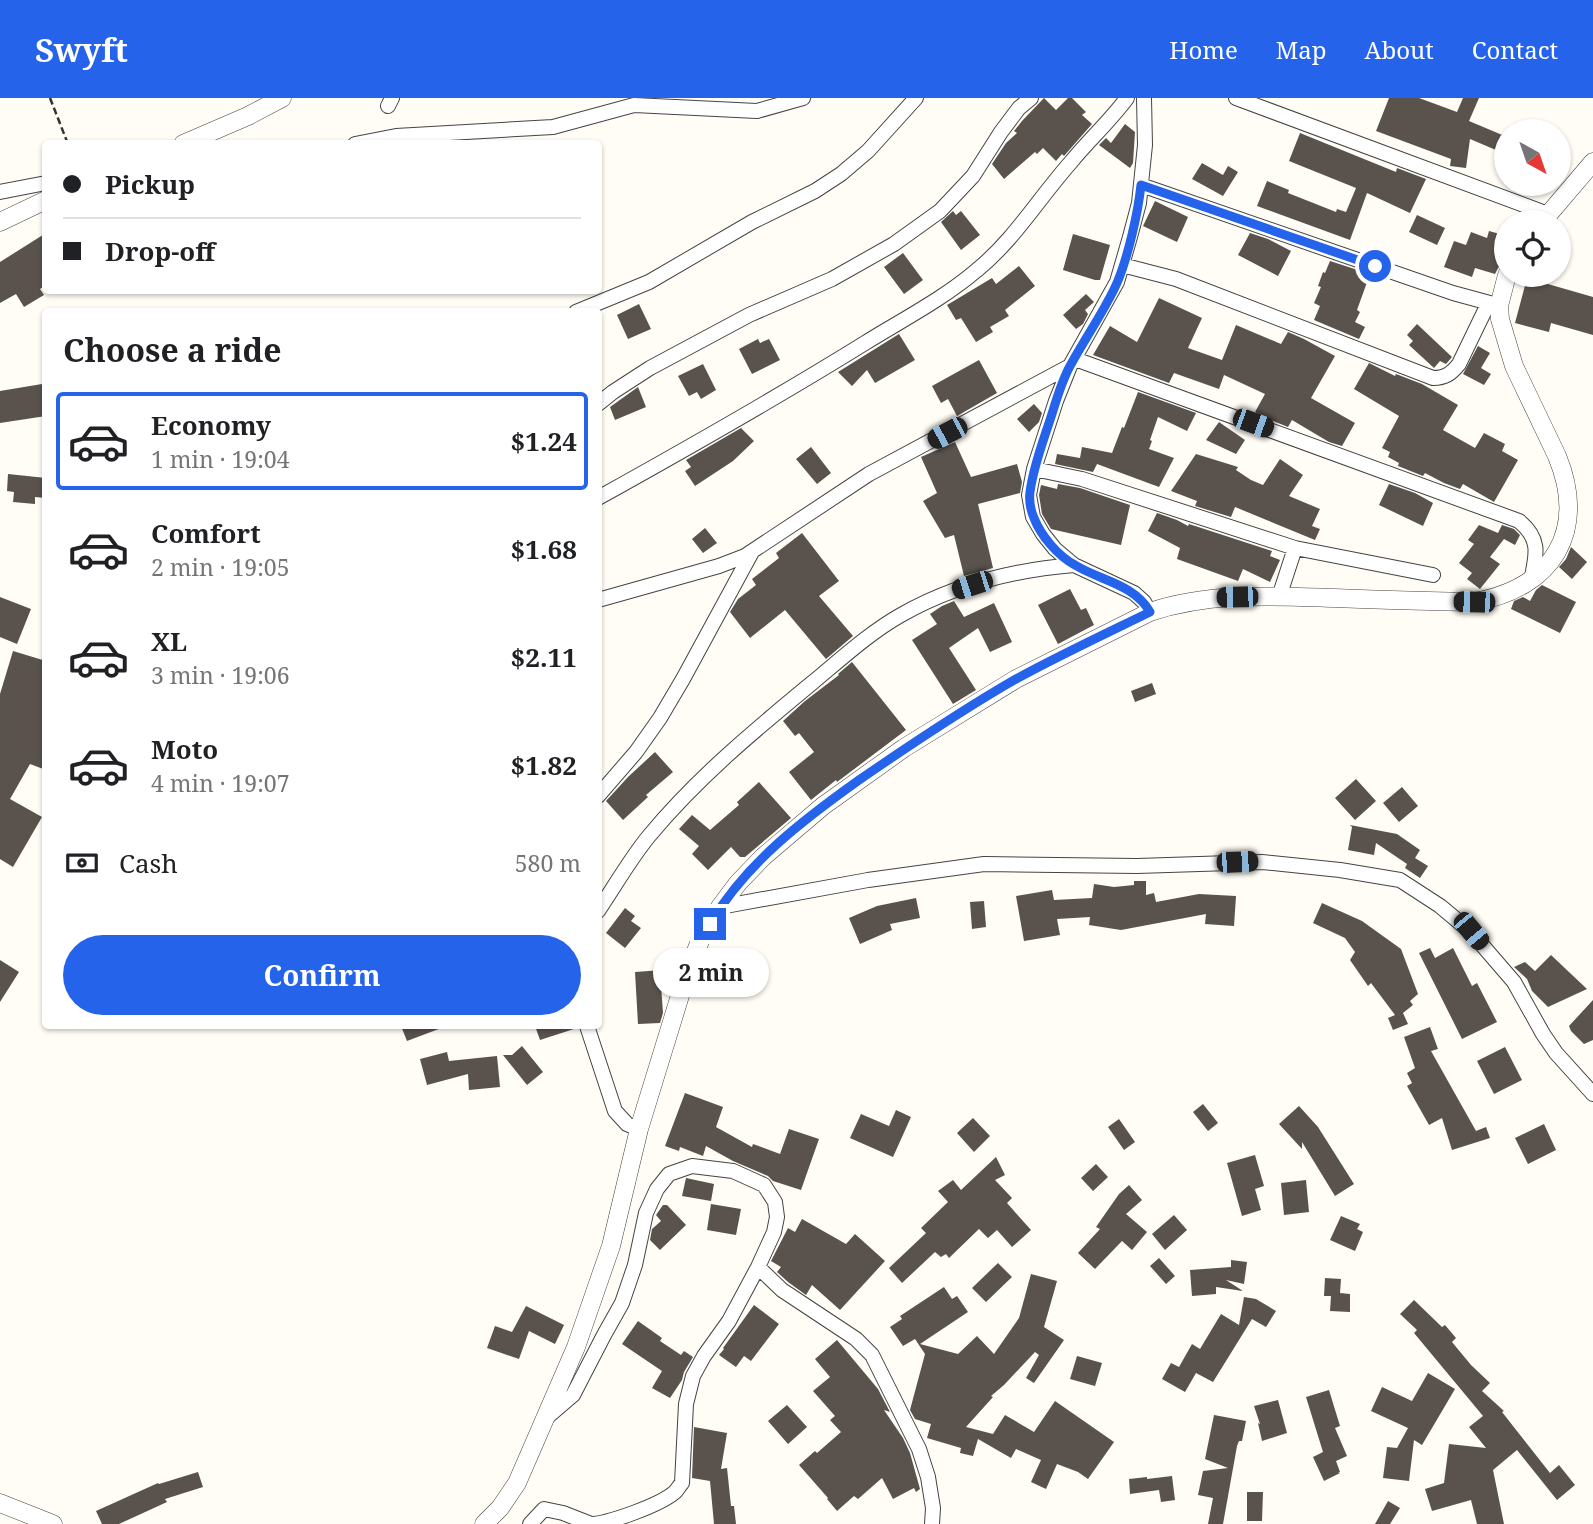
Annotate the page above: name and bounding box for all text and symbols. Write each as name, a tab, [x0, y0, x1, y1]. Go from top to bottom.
text: Swyft	[35, 27, 128, 72]
text: Home	[1169, 33, 1238, 66]
text: Map	[1276, 33, 1327, 66]
text: About	[1365, 33, 1434, 66]
text: Contact	[1472, 33, 1558, 66]
north arrow	[1494, 119, 1572, 196]
map controls	[1494, 119, 1571, 287]
text: Pickup	[105, 166, 195, 202]
button: locate	[1494, 210, 1571, 287]
text: Drop-off	[105, 233, 215, 269]
route start	[1359, 250, 1391, 282]
text: Choose a ride	[63, 328, 282, 371]
car	[1230, 406, 1277, 440]
text: Economy	[151, 407, 271, 443]
icon: car	[67, 410, 130, 473]
car	[924, 414, 971, 452]
text: $1.24	[511, 423, 577, 459]
text: 1 min · 19:04	[151, 443, 289, 475]
text: Comfort	[151, 515, 261, 551]
icon: car	[67, 518, 130, 581]
text: $1.68	[511, 531, 577, 567]
text: 2 min · 19:05	[151, 551, 289, 583]
car	[949, 569, 996, 601]
car	[1216, 586, 1259, 608]
car	[1453, 591, 1496, 613]
text: XL	[151, 623, 187, 659]
icon: car	[67, 626, 130, 689]
text: $2.11	[511, 639, 577, 675]
text: 3 min · 19:06	[151, 659, 289, 691]
text: Moto	[151, 731, 218, 767]
icon: car	[67, 734, 130, 797]
text: $1.82	[511, 747, 577, 783]
text: 4 min · 19:07	[151, 767, 289, 799]
icon: cash	[63, 844, 101, 882]
text: Cash	[119, 845, 178, 881]
text: 580 m	[515, 847, 581, 879]
car	[1216, 851, 1259, 873]
route end	[694, 908, 726, 940]
car	[1450, 908, 1493, 954]
button: Confirm	[63, 935, 581, 1015]
callout: 2 min	[652, 948, 768, 998]
text: 2 min	[678, 956, 744, 988]

